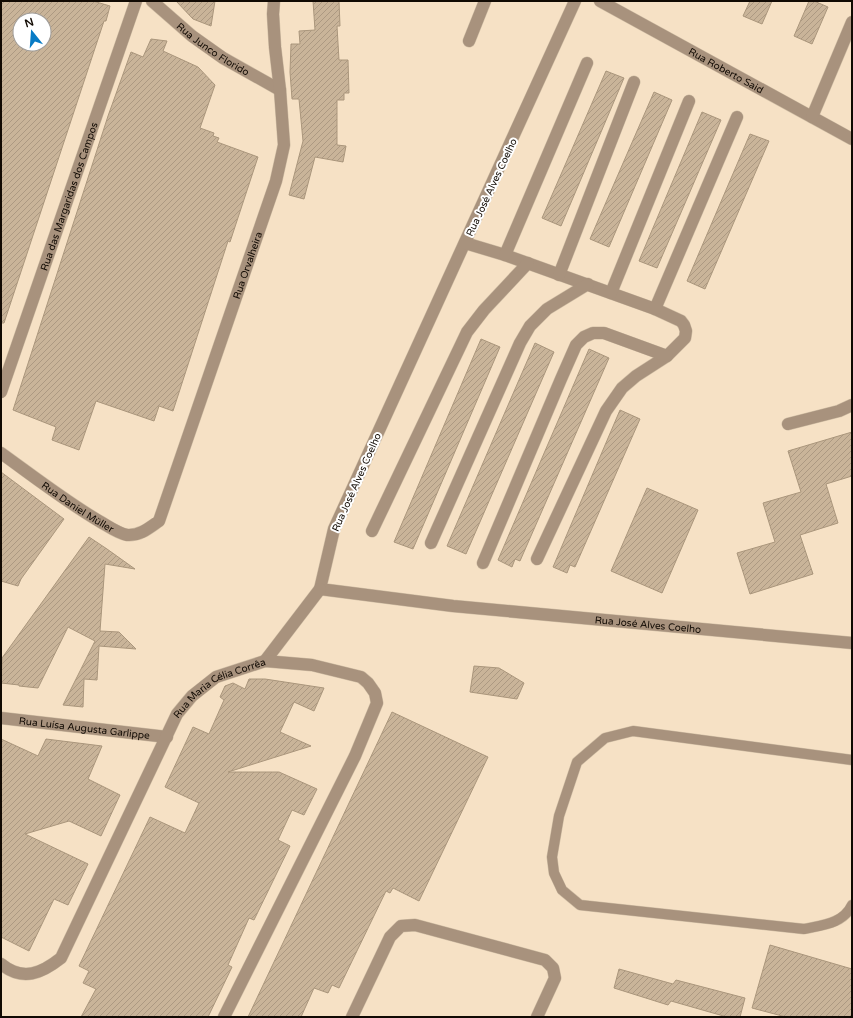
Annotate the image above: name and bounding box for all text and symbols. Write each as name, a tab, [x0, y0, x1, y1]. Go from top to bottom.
north arrow	[12, 12, 52, 52]
text: N	[23, 15, 35, 30]
street label: Rua Junco Florido	[174, 20, 251, 79]
street label: Rua Roberto Said	[686, 46, 765, 96]
street label: Rua das Margaridas dos Campos	[38, 121, 101, 272]
street label: Rua José Alves Coelho	[464, 137, 520, 238]
street label: Rua Orvalheira	[231, 230, 265, 301]
street label: Rua José Alves Coelho	[330, 431, 384, 534]
street label: Rua Daniel Müller	[39, 480, 116, 536]
street label: Rua José Alves Coelho	[594, 614, 702, 636]
street label: Rua Maria Célia Corrêa	[171, 656, 267, 721]
street label: Rua Luísa Augusta Garlippe	[18, 715, 151, 742]

